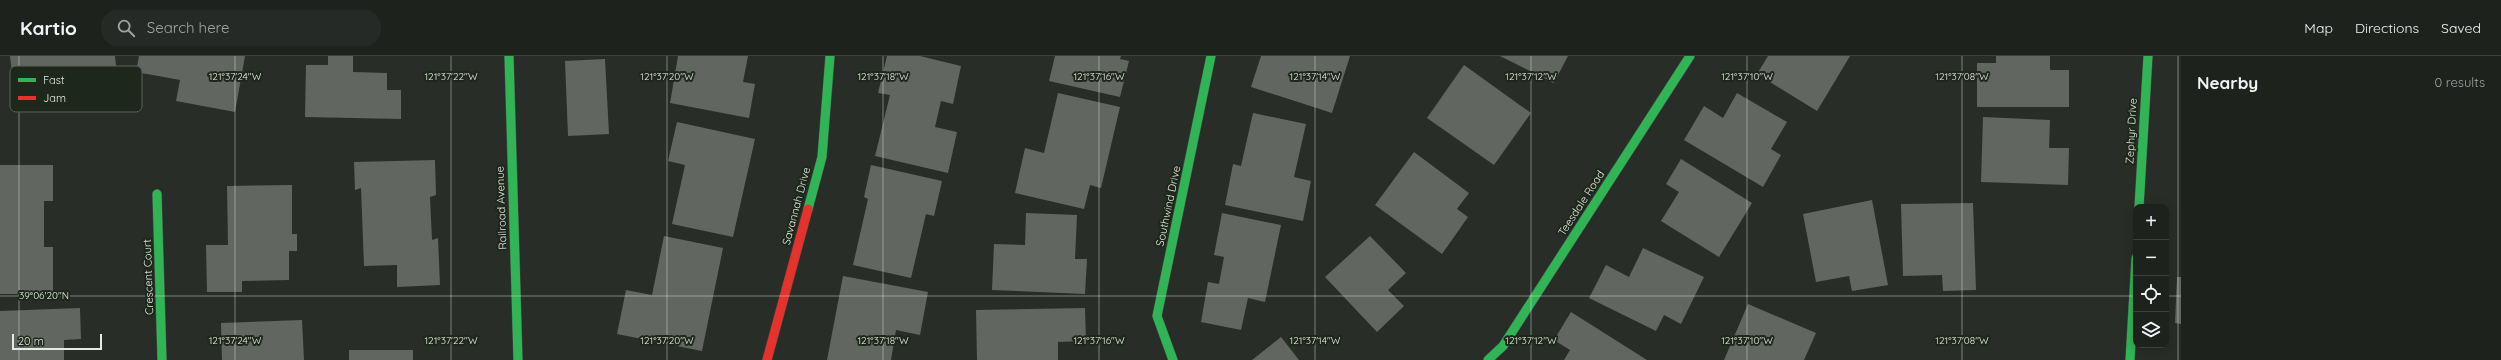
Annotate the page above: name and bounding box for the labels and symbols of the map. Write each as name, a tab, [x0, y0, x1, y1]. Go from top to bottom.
legend	[10, 66, 142, 112]
text: 121°37'24"W	[209, 70, 262, 83]
text: 121°37'22"W	[424, 70, 478, 83]
text: 121°37'20"W	[640, 70, 694, 83]
text: 121°37'18"W	[857, 70, 909, 83]
text: 121°37'16"W	[1073, 70, 1125, 83]
text: 121°37'14"W	[1290, 70, 1341, 83]
text: 121°37'12"W	[1505, 70, 1557, 83]
text: 121°37'10"W	[1721, 70, 1773, 83]
text: 121°37'08"W	[1935, 70, 1989, 83]
text: Fast	[43, 73, 65, 87]
text: Jam	[43, 91, 66, 105]
street label: Zephyr Drive	[2122, 98, 2140, 164]
street label: Southwind Drive	[1153, 164, 1183, 248]
street label: Savannah Drive	[779, 165, 813, 247]
street label: Railroad Avenue	[493, 166, 509, 250]
street label: Teesdale Road	[1555, 168, 1607, 238]
street label: Crescent Court	[140, 239, 156, 315]
text: 39°06'20"N	[19, 289, 69, 302]
scale bar	[12, 332, 102, 351]
text: 121°37'24"W	[209, 334, 262, 347]
text: 121°37'22"W	[424, 334, 478, 347]
text: 121°37'20"W	[640, 334, 694, 347]
text: 121°37'18"W	[857, 334, 909, 347]
text: 121°37'16"W	[1073, 334, 1125, 347]
text: 121°37'14"W	[1290, 334, 1341, 347]
text: 121°37'12"W	[1505, 334, 1557, 347]
text: 121°37'10"W	[1721, 334, 1773, 347]
text: 121°37'08"W	[1935, 334, 1989, 347]

